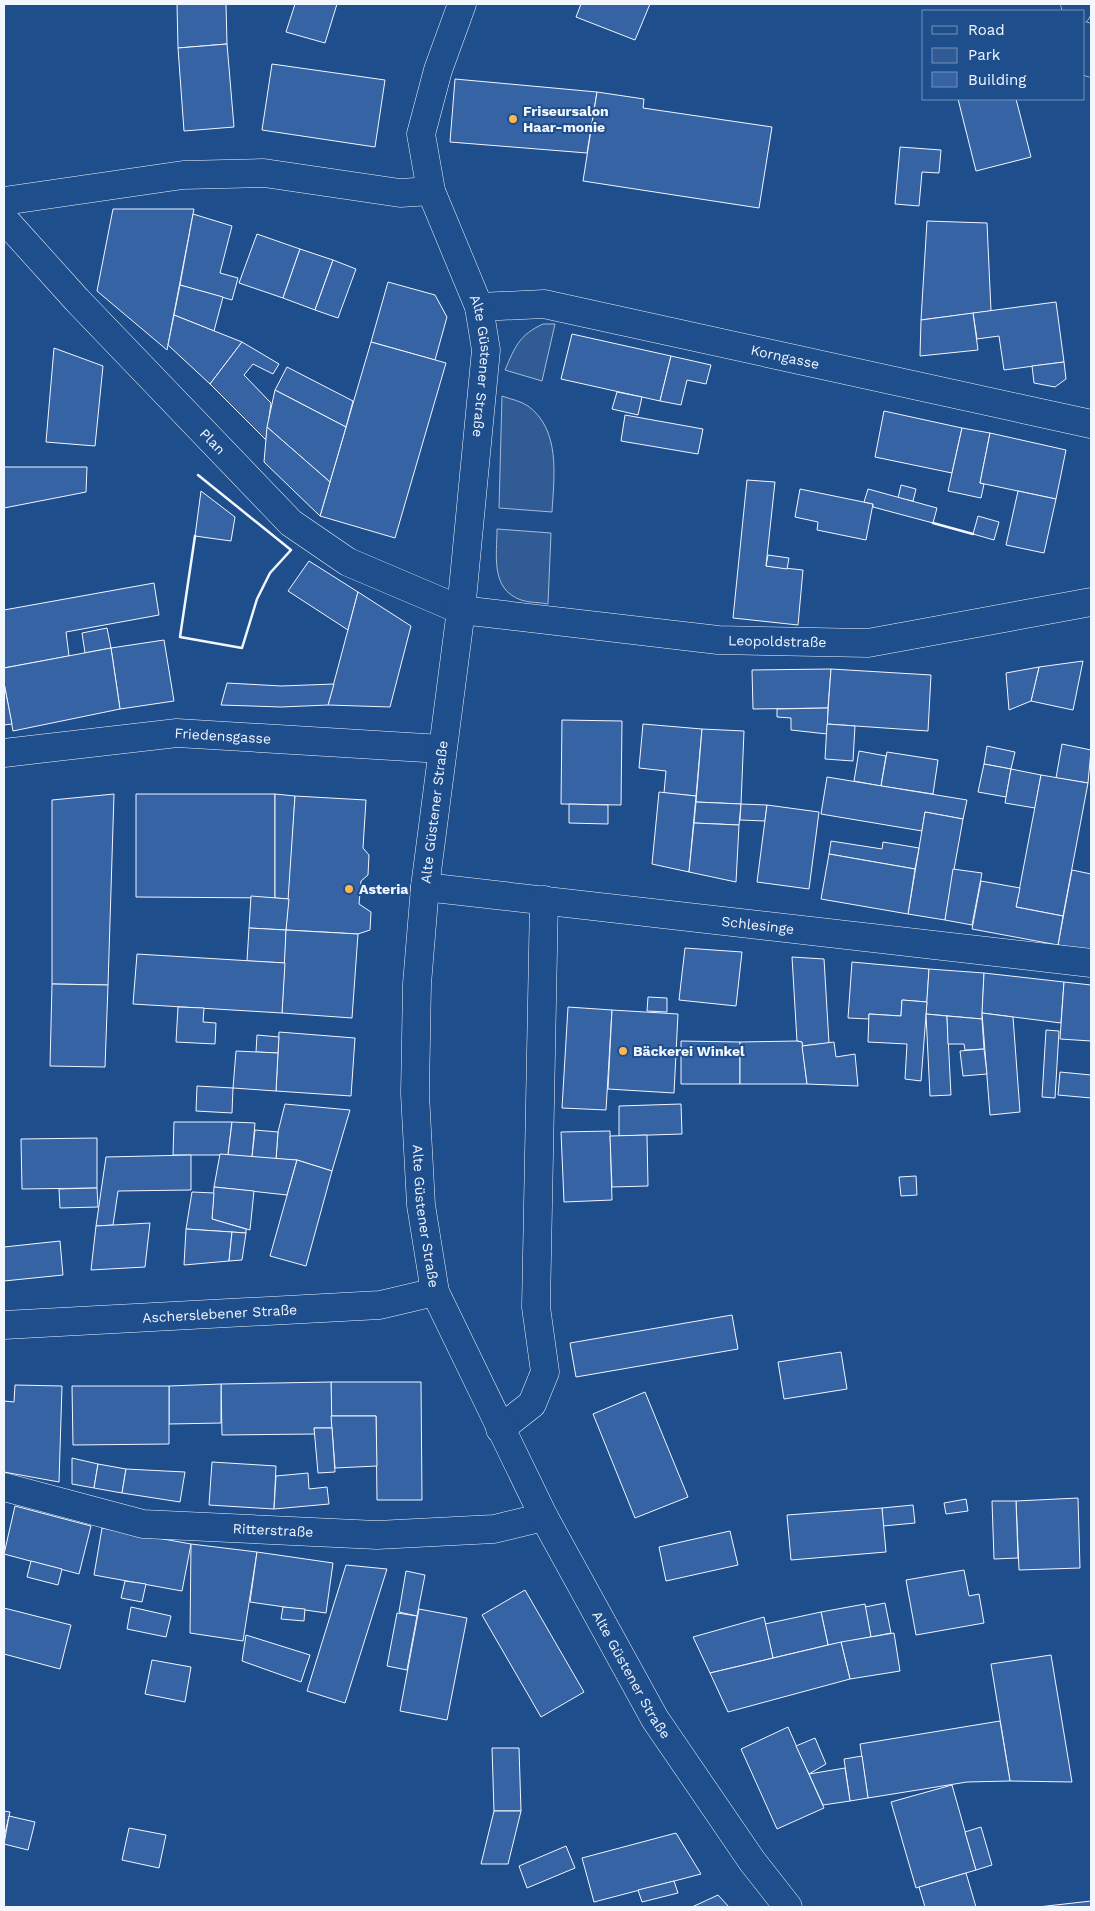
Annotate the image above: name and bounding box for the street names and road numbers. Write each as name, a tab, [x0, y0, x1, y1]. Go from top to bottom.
street label: Alte Güstener Straße	[467, 292, 494, 438]
street label: Korngasse	[749, 342, 821, 372]
street label: Plan	[197, 425, 229, 458]
street label: Leopoldstraße	[728, 632, 827, 650]
street label: Friedensgasse	[174, 725, 271, 747]
street label: Alte Güstener Straße	[417, 740, 451, 884]
street label: Schlesinge	[721, 913, 795, 937]
street label: Alte Güstener Straße	[410, 1144, 442, 1289]
street label: Ascherslebener Straße	[142, 1301, 298, 1326]
street label: Ritterstraße	[232, 1520, 314, 1540]
street label: Alte Güstener Straße	[589, 1608, 674, 1742]

